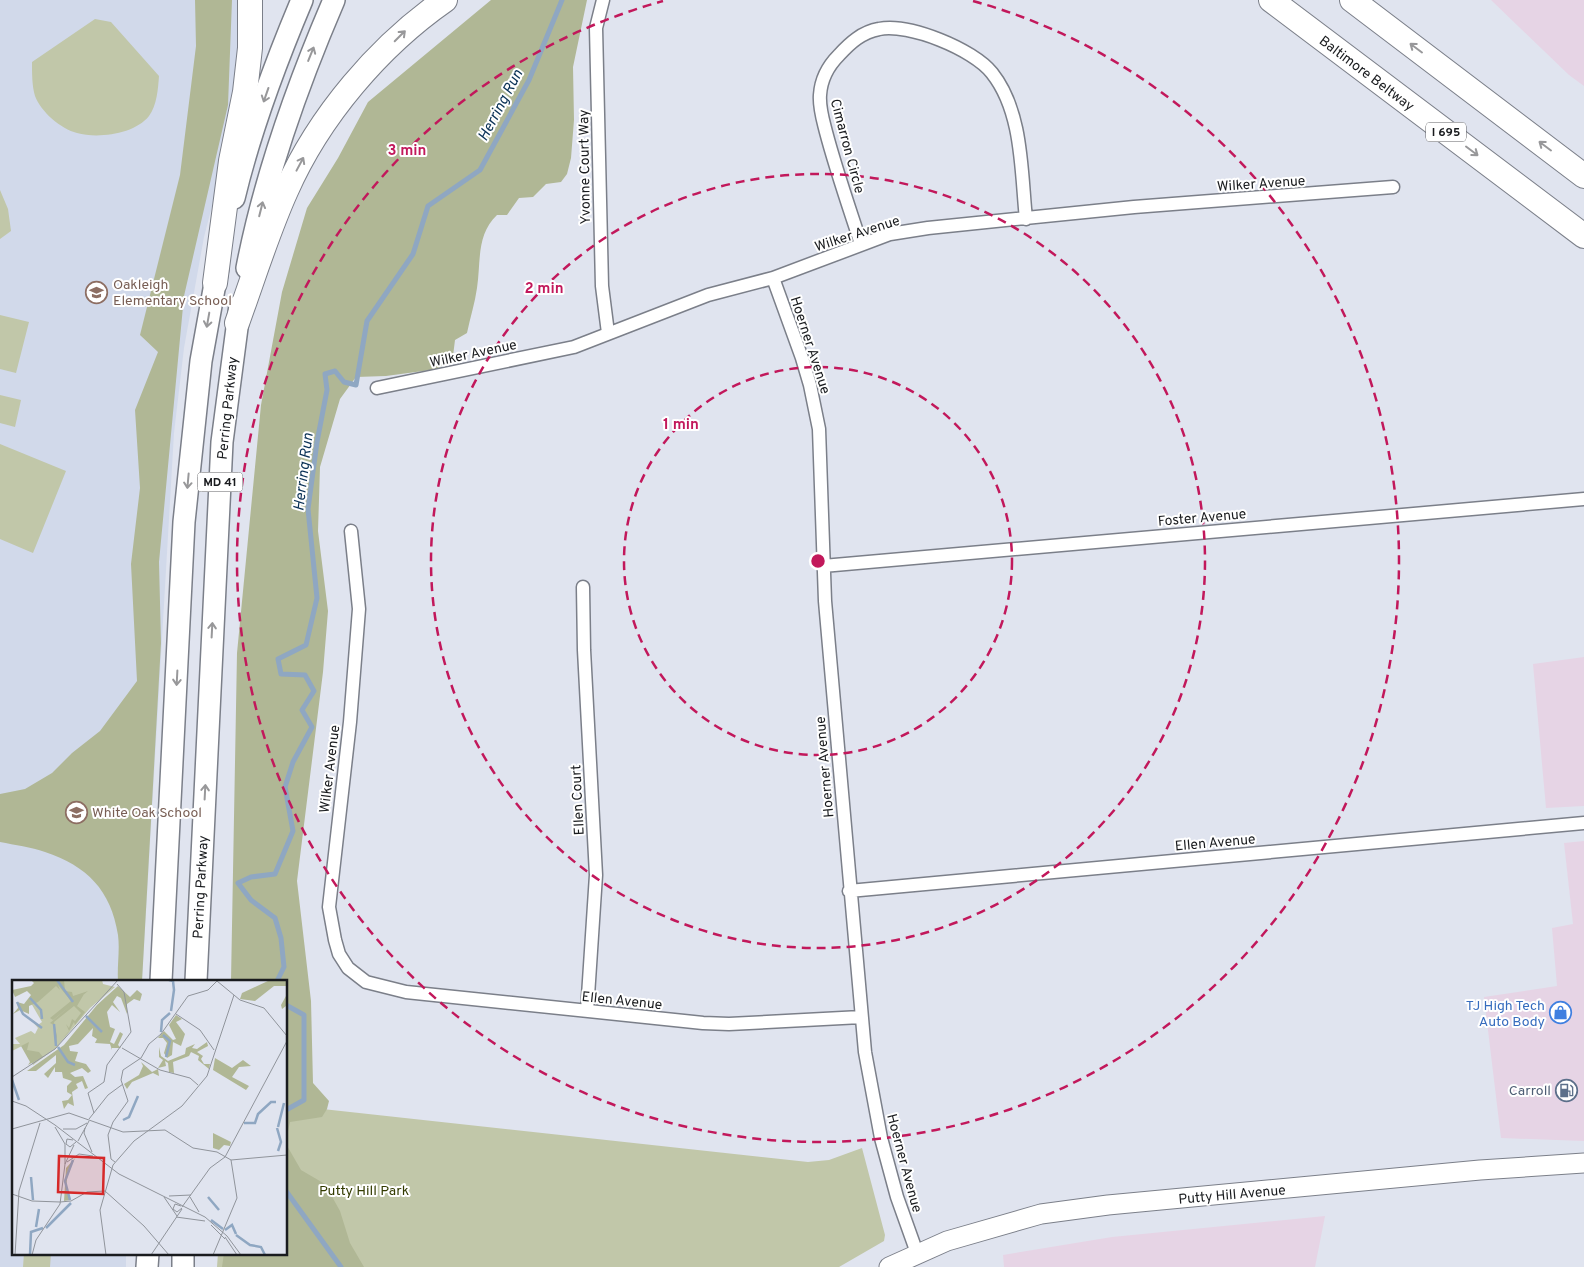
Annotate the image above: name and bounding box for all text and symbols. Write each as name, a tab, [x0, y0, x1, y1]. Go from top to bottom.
one-way arrow	[394, 30, 406, 42]
street label: Baltimore Beltway	[1315, 33, 1417, 116]
one-way arrow	[1410, 43, 1423, 54]
one-way arrow	[307, 47, 317, 62]
water label: Herring Run	[475, 67, 528, 145]
one-way arrow	[261, 86, 270, 102]
street label: Cimarron Circle	[826, 97, 867, 196]
street label: Yvonne Court Way	[576, 109, 595, 225]
road number: I 695	[1426, 122, 1466, 142]
one-way arrow	[1539, 141, 1552, 152]
text: 3 min	[387, 142, 427, 161]
one-way arrow	[1465, 146, 1478, 157]
one-way arrow	[295, 156, 305, 171]
street label: Wilker Avenue	[1216, 173, 1306, 196]
one-way arrow	[257, 201, 266, 217]
street label: Wilker Avenue	[813, 213, 902, 256]
place label: Oakleigh Elementary School	[113, 277, 232, 310]
school or university icon: Oakleigh Elementary School	[85, 280, 109, 304]
text: 2 min	[524, 280, 564, 299]
street label: Hoerner Avenue	[786, 294, 833, 396]
one-way arrow	[203, 311, 213, 327]
street label: Wilker Avenue	[428, 337, 518, 372]
street label: Perring Parkway	[215, 356, 242, 460]
text: 1 min	[663, 416, 699, 435]
water label: Herring Run	[290, 432, 319, 512]
one-way arrow	[183, 472, 193, 488]
road number: MD 41	[198, 472, 242, 492]
street label: Foster Avenue	[1157, 506, 1247, 531]
centre of rings	[809, 552, 827, 570]
one-way arrow	[208, 622, 217, 638]
one-way arrow	[172, 670, 181, 686]
street label: Hoerner Avenue	[813, 715, 838, 818]
street label: Wilker Avenue	[317, 724, 344, 814]
street label: Ellen Court	[568, 764, 589, 836]
one-way arrow	[200, 784, 209, 800]
school or university icon: White Oak School	[64, 800, 88, 824]
place label: White Oak School	[92, 805, 202, 822]
street label: Ellen Avenue	[1174, 832, 1256, 855]
street label: Perring Parkway	[190, 835, 213, 939]
inset map	[12, 980, 288, 1254]
street label: Ellen Avenue	[581, 989, 663, 1014]
place label: TJ High Tech Auto Body	[1466, 998, 1545, 1031]
shop icon: TJ High Tech Auto Body	[1549, 1001, 1573, 1025]
fuel station icon: Carroll	[1555, 1078, 1579, 1102]
place label: Carroll	[1509, 1083, 1551, 1100]
street label: Hoerner Avenue	[882, 1112, 925, 1215]
street label: Putty Hill Avenue	[1178, 1182, 1286, 1209]
park label: Putty Hill Park	[319, 1183, 409, 1200]

